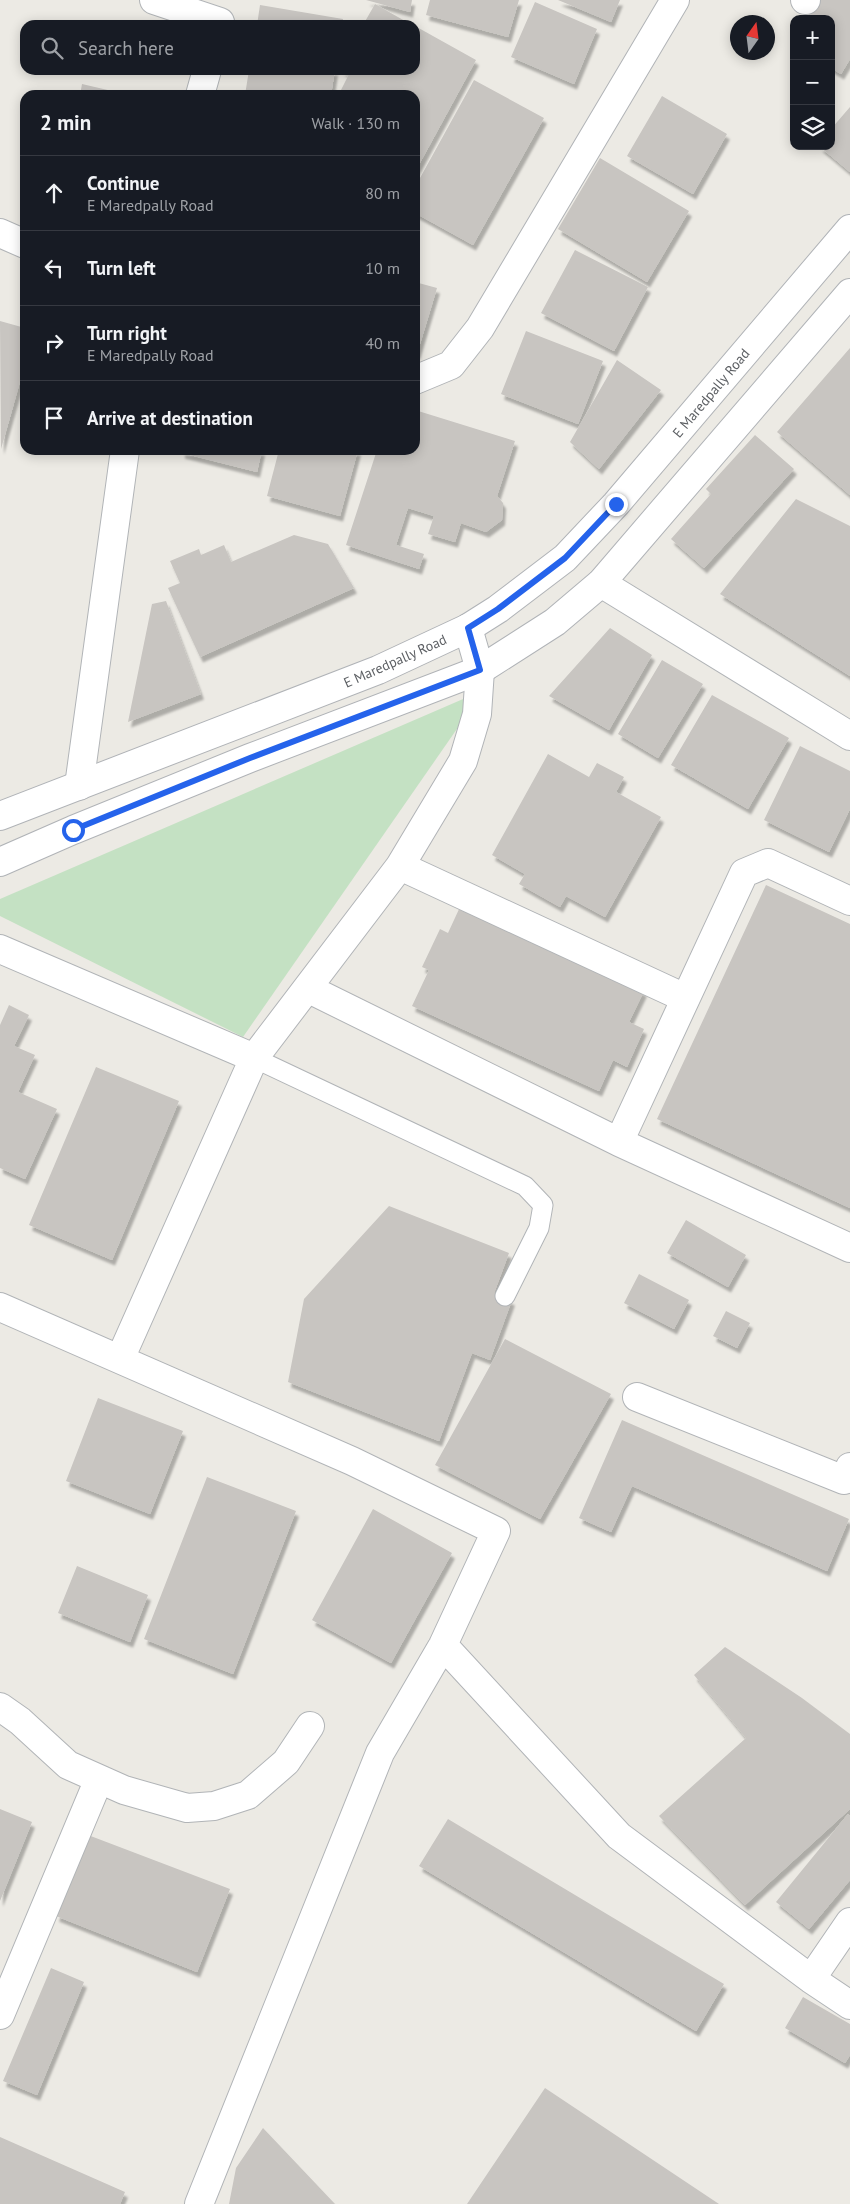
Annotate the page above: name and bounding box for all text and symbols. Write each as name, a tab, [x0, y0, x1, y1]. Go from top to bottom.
north arrow	[730, 15, 775, 60]
map controls	[790, 15, 835, 150]
button: +	[790, 15, 835, 60]
search box	[20, 20, 420, 75]
icon: search	[38, 34, 66, 62]
text: Search here	[78, 36, 174, 60]
button: −	[790, 60, 835, 105]
button: layers	[790, 105, 835, 150]
text: 2 min	[40, 109, 91, 136]
text: Walk · 130 m	[311, 113, 400, 133]
text: Continue	[87, 171, 159, 195]
icon: ahead	[40, 179, 68, 207]
text: 80 m	[365, 183, 400, 203]
text: E Maredpally Road	[87, 195, 214, 215]
icon: left	[40, 254, 68, 282]
text: Turn left	[87, 256, 156, 280]
text: 10 m	[365, 258, 400, 278]
text: Turn right	[87, 321, 167, 345]
icon: right	[40, 329, 68, 357]
text: 40 m	[365, 333, 400, 353]
text: E Maredpally Road	[87, 345, 214, 365]
street label: E Maredpally Road	[669, 345, 753, 441]
icon: arrive	[40, 404, 68, 432]
text: Arrive at destination	[87, 406, 253, 430]
route end	[605, 493, 628, 516]
street label: E Maredpally Road	[341, 630, 449, 692]
route start	[62, 819, 85, 842]

